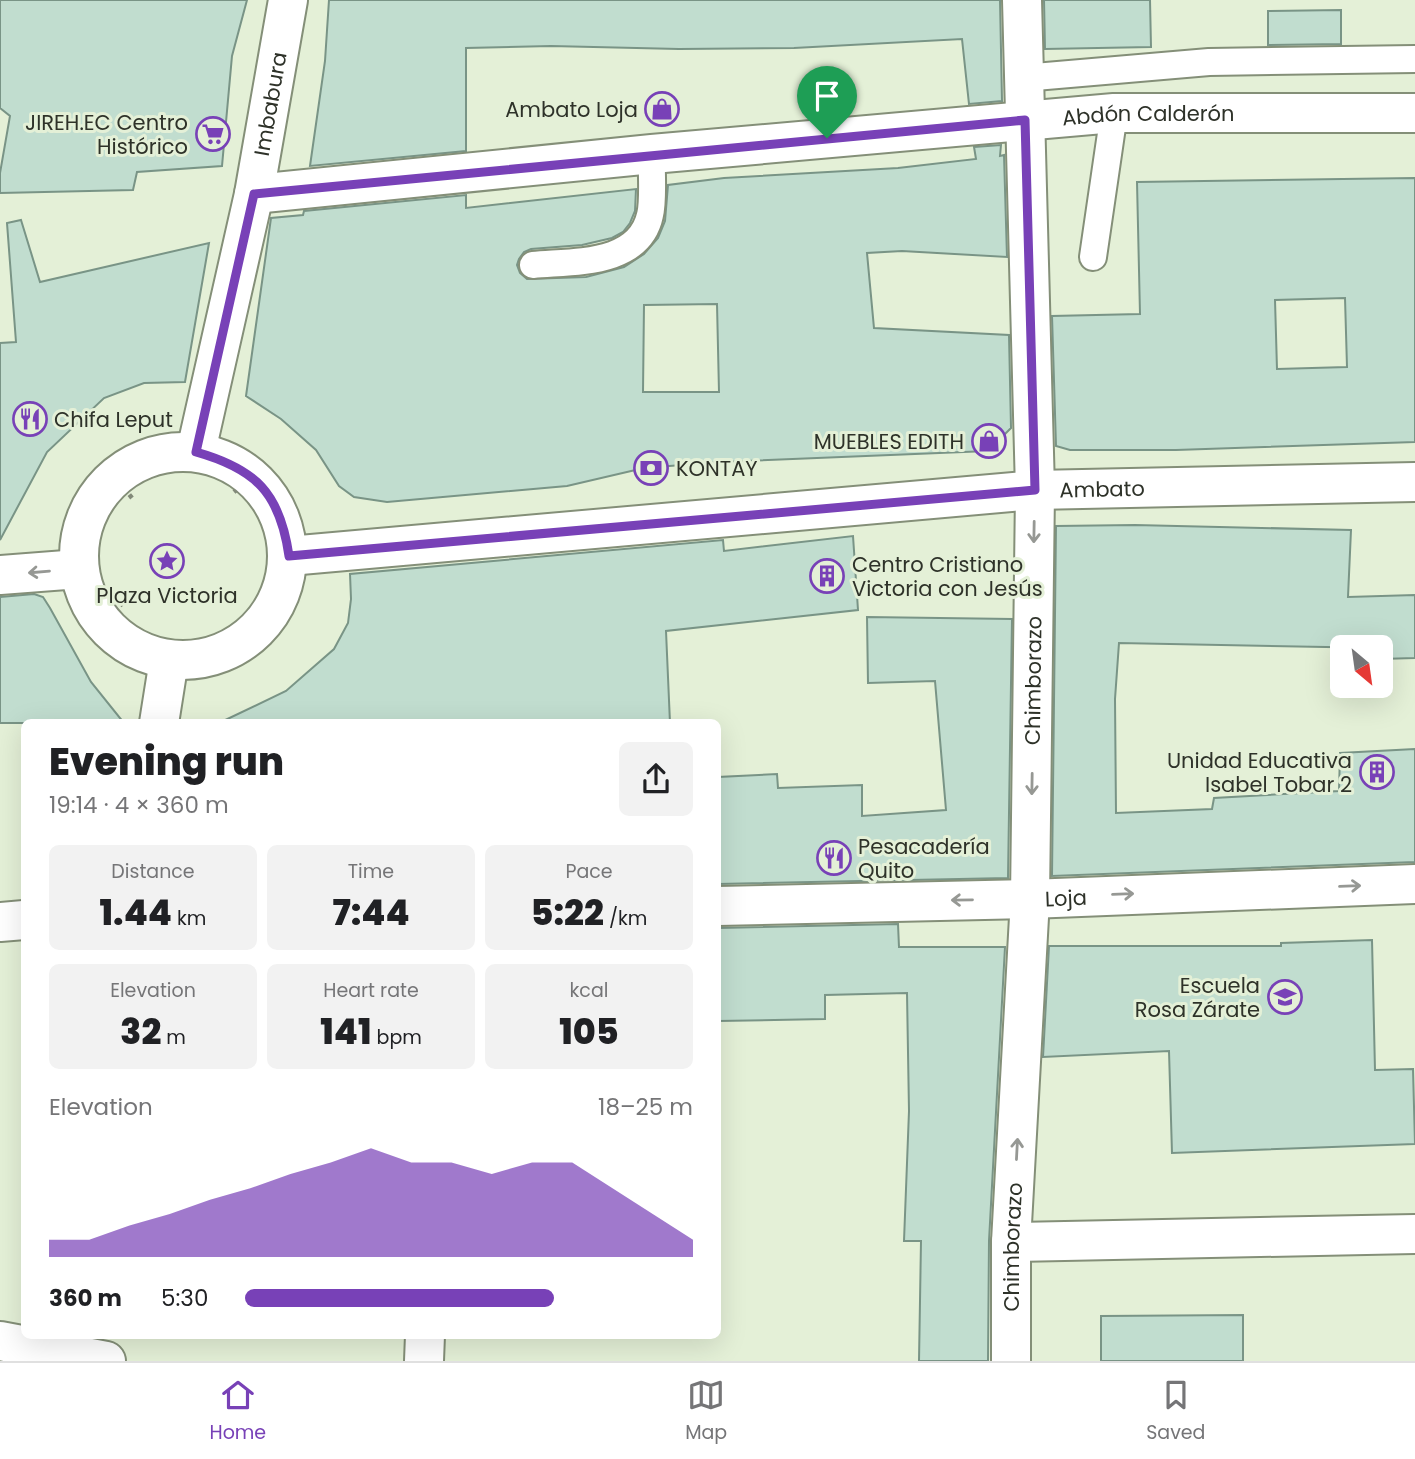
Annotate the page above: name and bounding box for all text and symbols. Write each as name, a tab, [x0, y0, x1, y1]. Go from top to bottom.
street label: Imbabura	[246, 50, 293, 158]
pin	[797, 66, 857, 138]
icon: arrive	[808, 77, 846, 115]
shop icon: Ambato Loja	[643, 90, 681, 128]
place label: Ambato Loja	[505, 95, 638, 124]
street label: Abdón Calderón	[1061, 98, 1235, 132]
place label: JIREH.EC Centro Histórico	[25, 108, 188, 161]
supermarket icon: JIREH.EC Centro Histórico	[194, 115, 232, 153]
restaurant icon: Chifa Leput	[11, 400, 49, 438]
place label: Chifa Leput	[54, 405, 173, 434]
shop icon: MUEBLES EDITH	[970, 422, 1008, 460]
place label: MUEBLES EDITH	[814, 427, 964, 456]
bank icon: KONTAY	[632, 449, 670, 487]
place label: KONTAY	[676, 454, 758, 483]
street label: Ambato	[1059, 473, 1145, 504]
one-way arrow	[1027, 520, 1041, 543]
place icon: Plaza Victoria	[148, 542, 186, 580]
place label: Centro Cristiano Victoria con Jesús	[852, 550, 1043, 603]
building icon: Centro Cristiano Victoria con Jesús	[808, 557, 846, 595]
one-way arrow	[29, 566, 51, 579]
place label: Plaza Victoria	[96, 581, 238, 610]
street label: Chimborazo	[1017, 616, 1048, 745]
north arrow	[1330, 635, 1393, 698]
map controls	[1330, 635, 1393, 698]
text: Evening run	[49, 735, 284, 788]
button: share	[619, 742, 693, 816]
place label: Unidad Educativa Isabel Tobar 2	[1167, 746, 1352, 799]
building icon: Unidad Educativa Isabel Tobar 2	[1358, 753, 1396, 791]
one-way arrow	[1025, 772, 1038, 795]
text: 19:14 · 4 × 360 m	[49, 789, 229, 821]
place label: Pesacadería Quito	[858, 832, 990, 885]
restaurant icon: Pesacadería Quito	[815, 839, 853, 877]
text: Distance	[111, 858, 195, 885]
text: Time	[348, 858, 394, 885]
text: Pace	[565, 858, 613, 885]
one-way arrow	[1339, 879, 1362, 893]
street label: Loja	[1044, 882, 1087, 913]
text: 1.44	[100, 888, 172, 937]
text: 7:44	[332, 888, 410, 937]
text: 5:22	[531, 888, 604, 937]
one-way arrow	[1111, 888, 1134, 901]
one-way arrow	[951, 893, 974, 907]
text: km	[172, 905, 206, 932]
text: /km	[604, 905, 647, 932]
place label: Escuela Rosa Zárate	[1135, 971, 1260, 1024]
text: Elevation	[110, 977, 196, 1004]
text: Heart rate	[323, 977, 419, 1004]
text: kcal	[570, 977, 608, 1004]
school or university icon: Escuela Rosa Zárate	[1266, 978, 1304, 1016]
text: 32	[120, 1007, 161, 1056]
text: 141	[320, 1007, 371, 1056]
text: 105	[559, 1007, 619, 1056]
text: m	[161, 1024, 186, 1051]
text: bpm	[371, 1024, 422, 1051]
text: Elevation	[49, 1091, 153, 1123]
text: 18–25 m	[598, 1091, 693, 1123]
one-way arrow	[1010, 1138, 1023, 1161]
street label: Chimborazo	[997, 1182, 1029, 1312]
text: 360 m	[49, 1282, 122, 1314]
text: 5:30	[161, 1282, 208, 1314]
tab: Home	[209, 1376, 266, 1447]
tab: Map	[685, 1376, 727, 1447]
tab: Saved	[1146, 1376, 1205, 1447]

